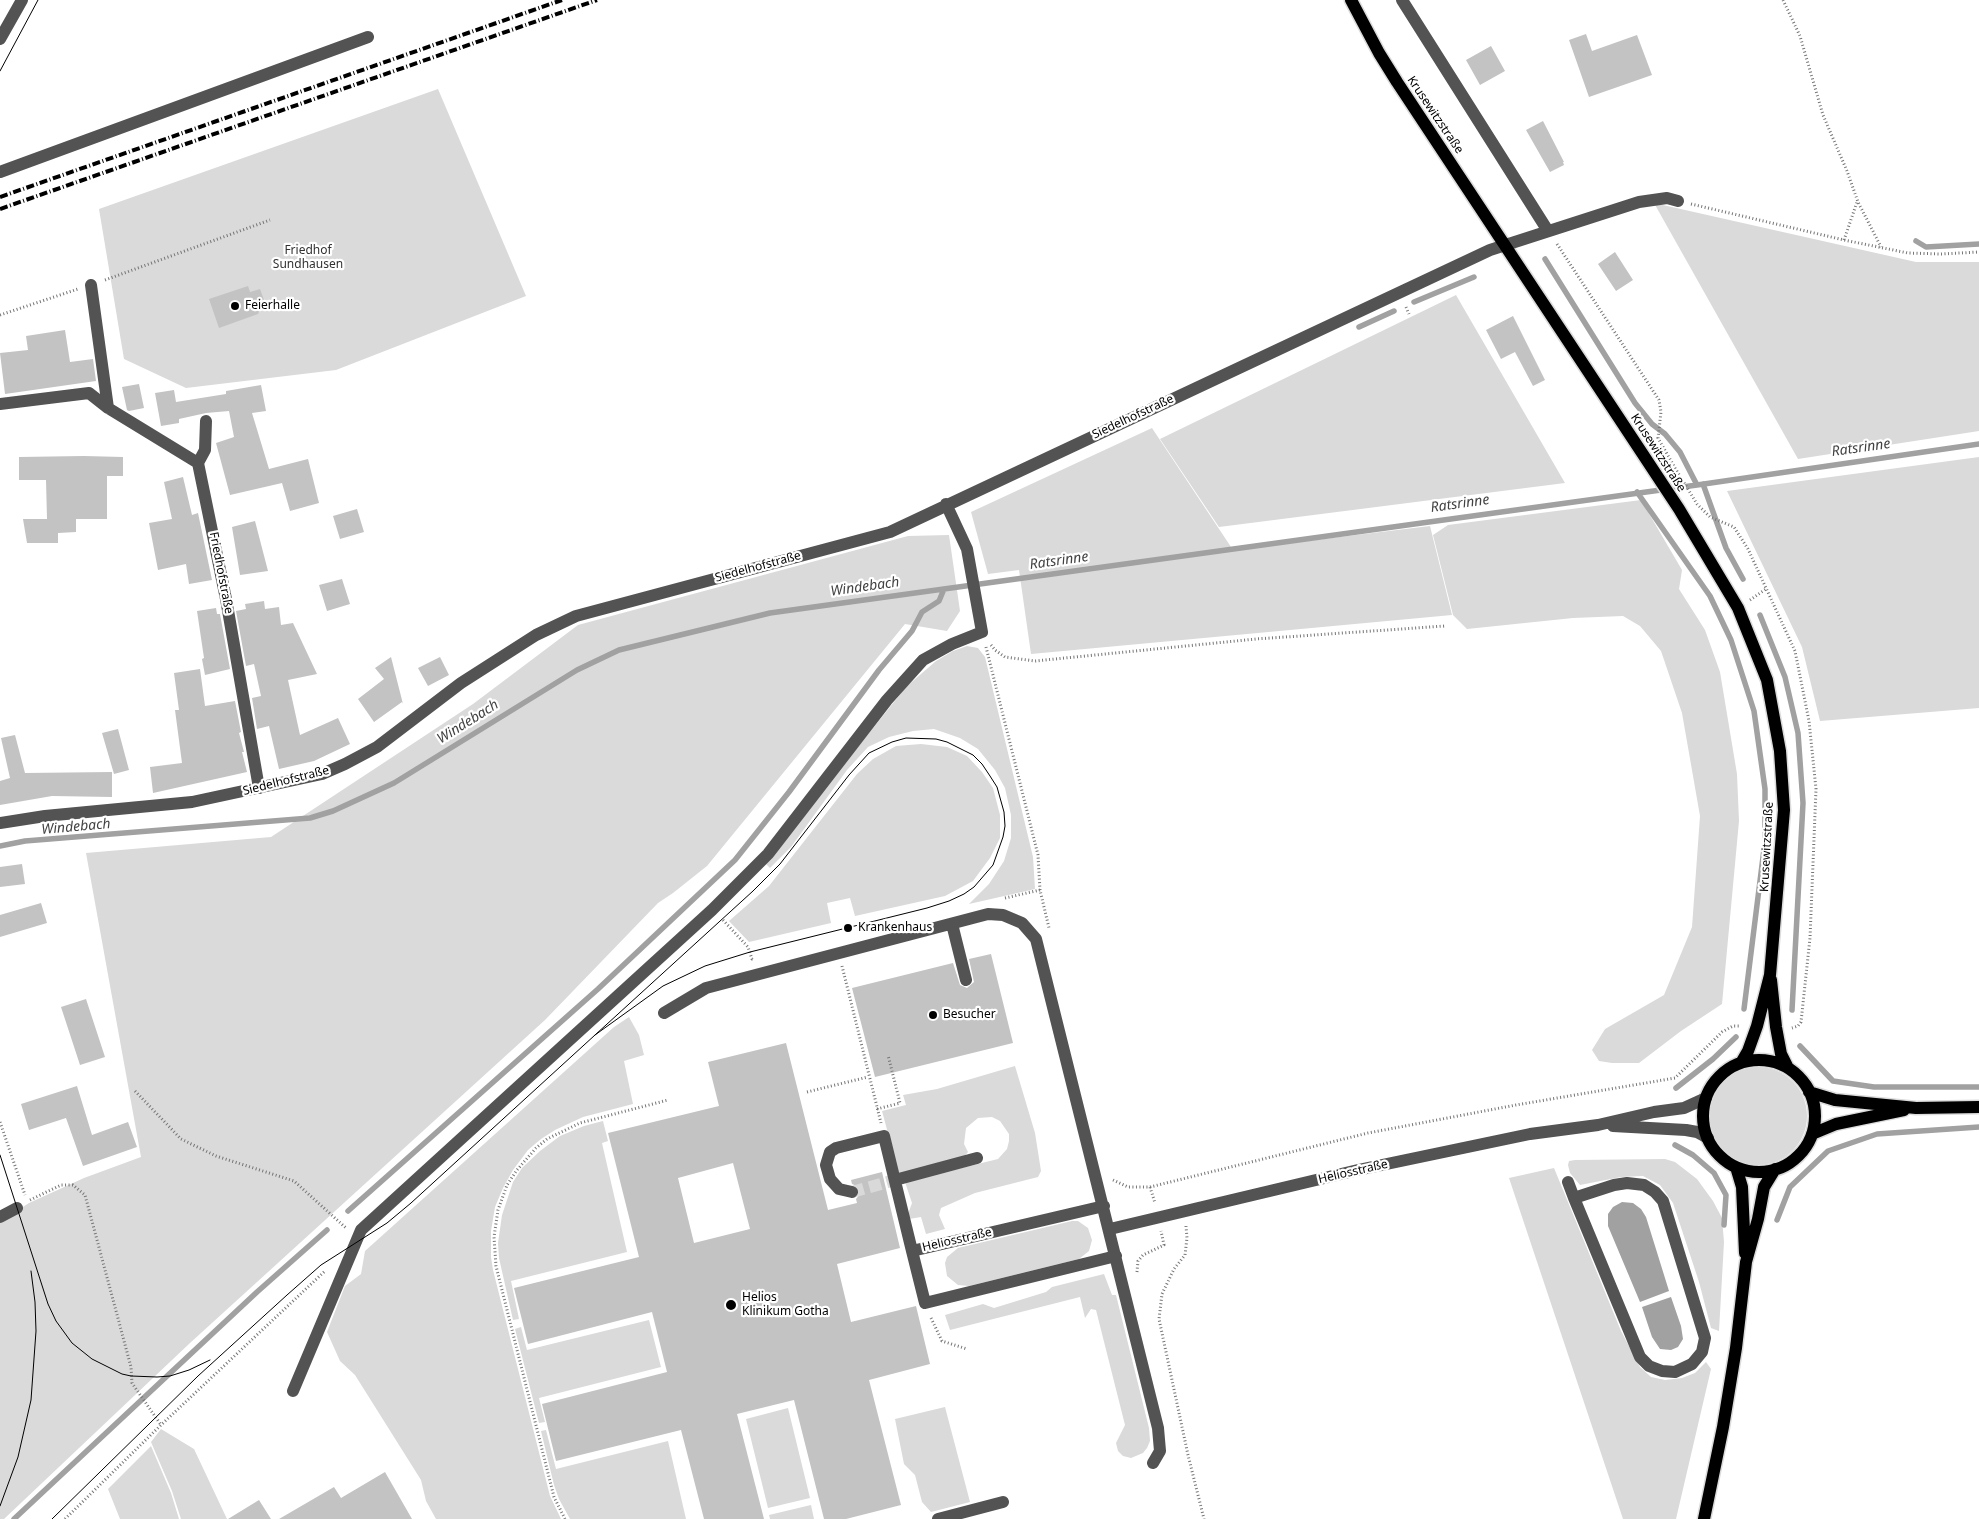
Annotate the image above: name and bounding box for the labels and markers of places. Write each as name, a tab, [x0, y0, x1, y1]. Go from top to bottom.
place label: Feierhalle	[245, 299, 300, 313]
marker: Feierhalle	[229, 300, 241, 312]
place label: Krankenhaus	[858, 921, 932, 935]
marker: Krankenhaus	[842, 922, 854, 934]
place label: Besucher	[943, 1008, 996, 1022]
marker: Besucher	[927, 1009, 939, 1021]
place label: Helios Klinikum Gotha	[742, 1291, 829, 1319]
marker: Helios Klinikum Gotha	[724, 1298, 738, 1312]

